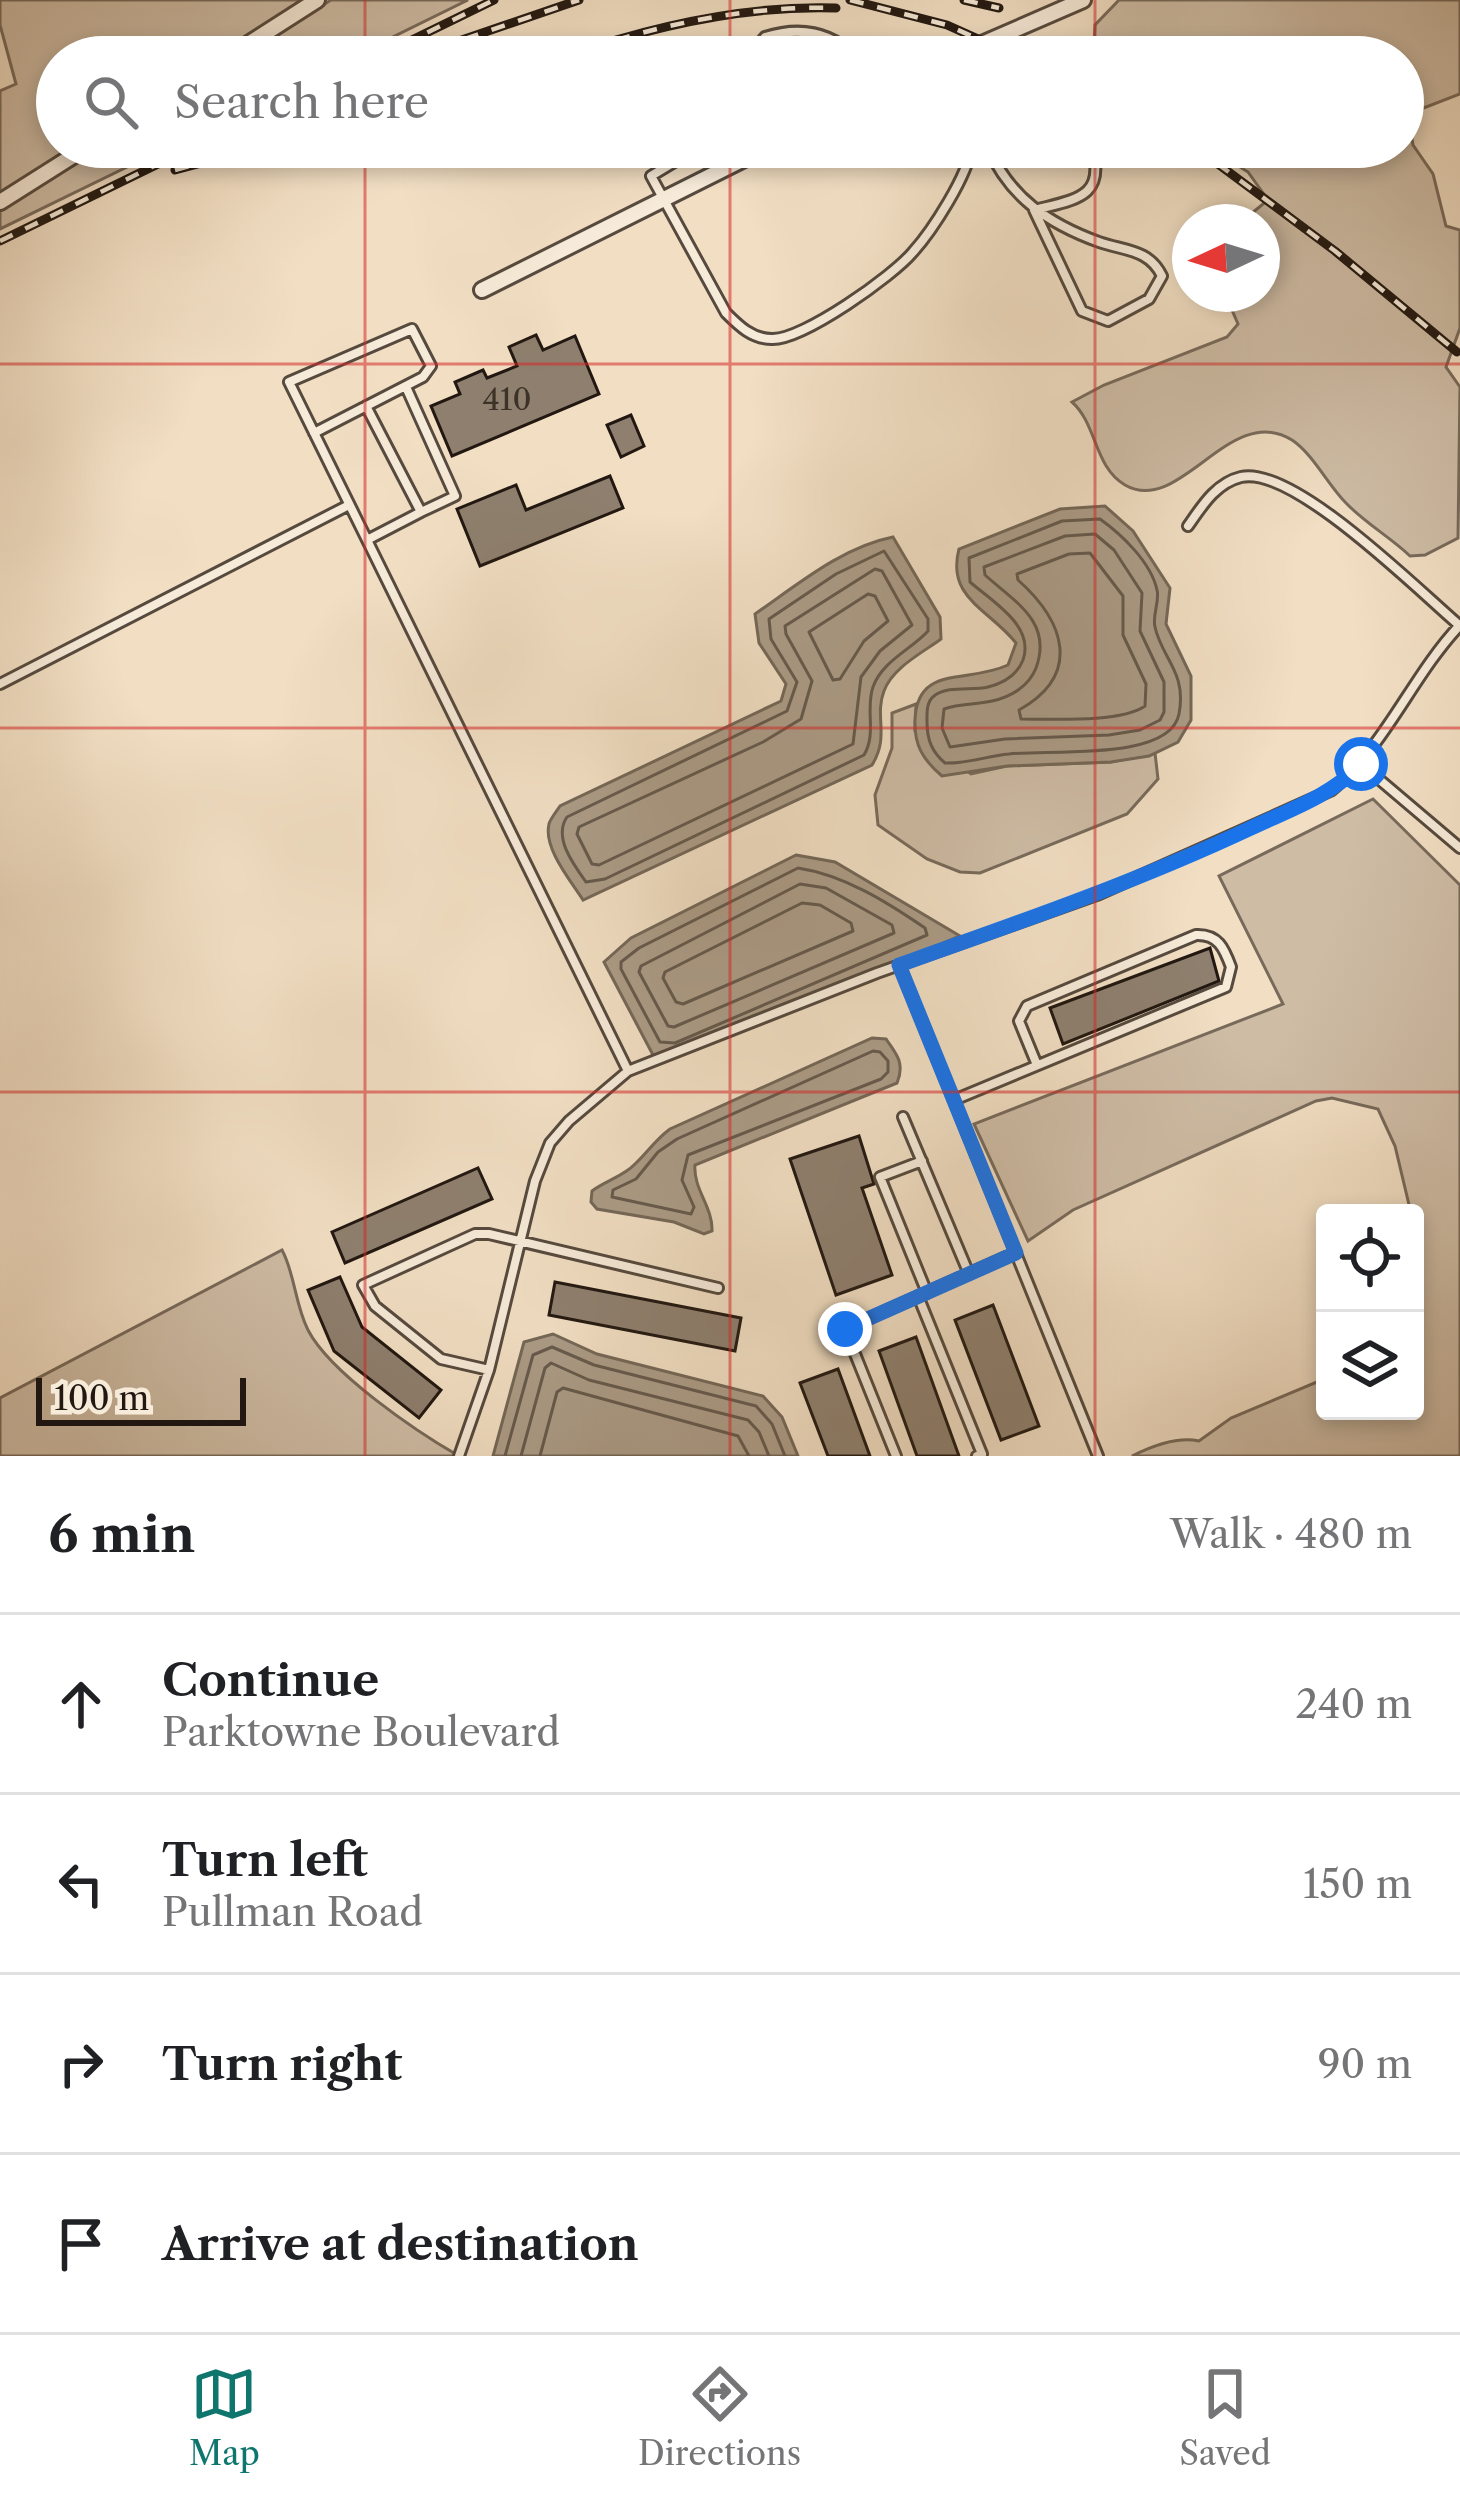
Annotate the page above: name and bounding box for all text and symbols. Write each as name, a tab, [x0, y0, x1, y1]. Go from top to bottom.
search box	[36, 36, 1424, 168]
icon: search	[78, 69, 144, 135]
text: Search here	[174, 74, 429, 130]
north arrow	[1172, 204, 1280, 312]
house number: 410	[483, 381, 531, 418]
route start	[1334, 737, 1388, 791]
map controls	[1316, 1204, 1424, 1420]
button: locate	[1316, 1204, 1424, 1312]
route end	[818, 1302, 872, 1356]
button: layers	[1316, 1312, 1424, 1420]
scale bar	[36, 1372, 246, 1425]
text: 100 m	[54, 1378, 149, 1419]
text: 6 min	[48, 1503, 195, 1565]
text: Walk · 480 m	[1170, 1510, 1412, 1558]
text: Continue	[162, 1652, 379, 1708]
icon: ahead	[48, 1671, 114, 1737]
text: 240 m	[1296, 1680, 1412, 1728]
text: Parktowne Boulevard	[162, 1708, 560, 1756]
text: Turn left	[162, 1832, 368, 1888]
icon: left	[48, 1851, 114, 1917]
text: 150 m	[1303, 1860, 1412, 1908]
text: Pullman Road	[162, 1888, 423, 1936]
icon: right	[48, 2031, 114, 2097]
text: Turn right	[162, 2036, 402, 2092]
text: 90 m	[1318, 2040, 1412, 2088]
icon: arrive	[48, 2211, 114, 2277]
text: Arrive at destination	[162, 2216, 639, 2272]
tab: Map	[189, 2361, 260, 2474]
tab: Directions	[638, 2361, 801, 2474]
tab: Saved	[1179, 2361, 1271, 2474]

